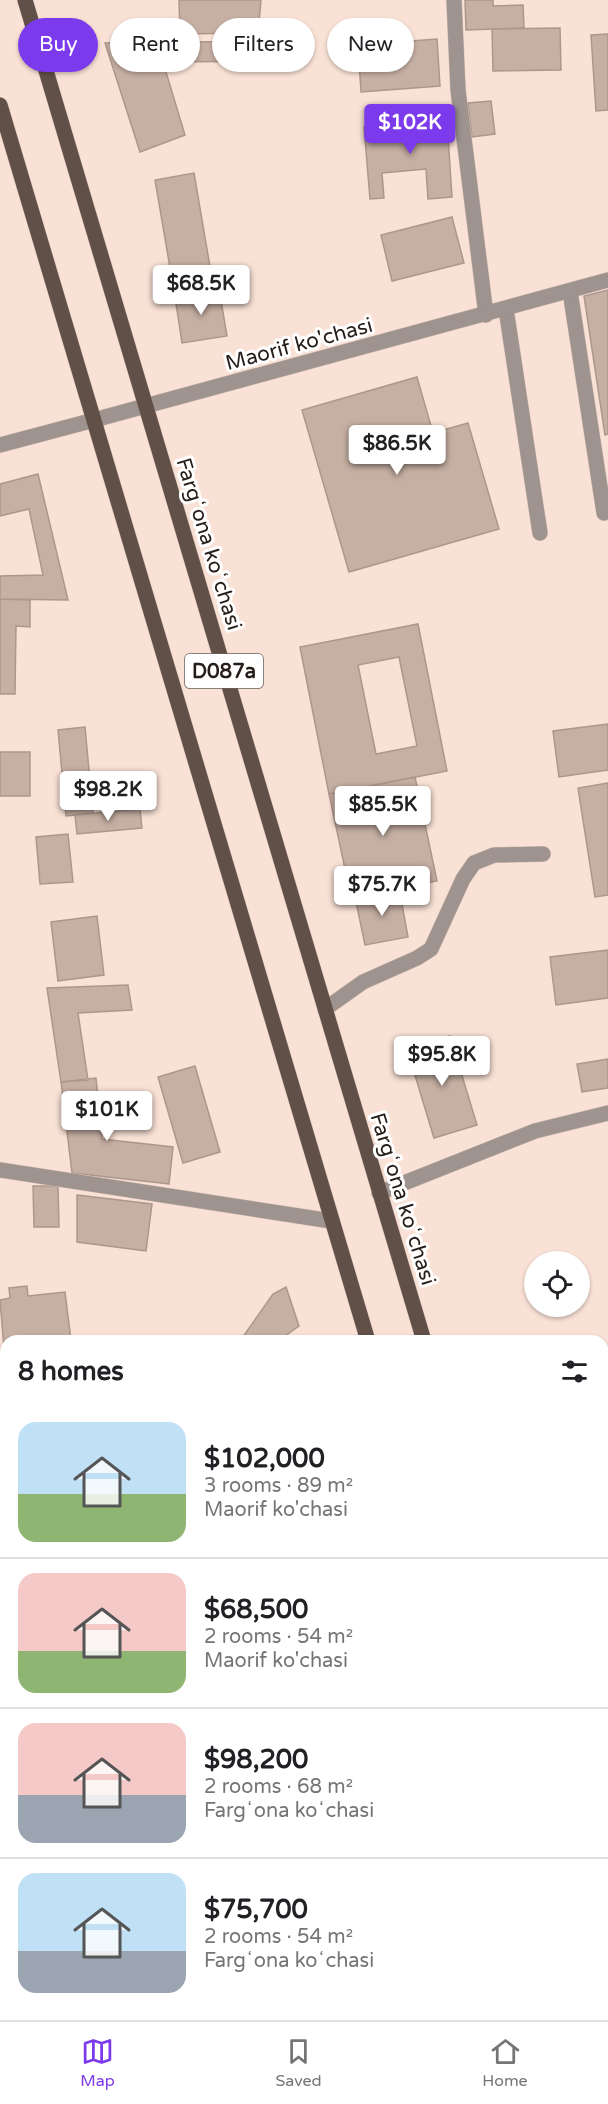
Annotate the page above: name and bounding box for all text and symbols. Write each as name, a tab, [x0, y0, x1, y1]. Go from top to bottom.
chip: Buy	[18, 18, 98, 72]
chip: Rent	[110, 18, 200, 72]
chip: Filters	[212, 18, 315, 72]
chip: New	[327, 18, 414, 72]
pin: $102K	[368, 104, 452, 155]
text: $102K	[378, 111, 442, 135]
pin: $68.5K	[152, 265, 250, 316]
text: $68.5K	[167, 272, 235, 296]
street label: Maorif ko'chasi	[223, 313, 375, 376]
pin: $86.5K	[348, 425, 446, 476]
text: $86.5K	[363, 432, 431, 456]
street label: Fargʻona koʻchasi	[170, 455, 247, 633]
road number: D087a	[185, 654, 263, 688]
pin: $98.2K	[59, 771, 157, 822]
text: $98.2K	[74, 778, 142, 802]
pin: $85.5K	[334, 786, 432, 837]
text: $85.5K	[349, 793, 417, 817]
pin: $75.7K	[333, 866, 431, 917]
text: $75.7K	[348, 873, 416, 897]
pin: $95.8K	[393, 1036, 491, 1087]
text: $95.8K	[408, 1043, 476, 1067]
pin: $101K	[65, 1091, 149, 1142]
text: $101K	[75, 1098, 139, 1122]
street label: Fargʻona koʻchasi	[364, 1110, 441, 1288]
map controls	[524, 1251, 590, 1317]
button: locate	[524, 1251, 590, 1317]
icon: filters	[558, 1355, 591, 1388]
text: 8 homes	[18, 1356, 124, 1387]
text: $102,000	[204, 1443, 325, 1474]
icon: home	[66, 1446, 138, 1518]
text: 3 rooms · 89 m²	[204, 1474, 353, 1498]
text: Maorif ko'chasi	[204, 1498, 348, 1522]
text: $68,500	[204, 1594, 308, 1625]
icon: home	[66, 1597, 138, 1669]
text: 2 rooms · 54 m²	[204, 1625, 353, 1649]
text: Maorif ko'chasi	[204, 1649, 348, 1673]
text: $98,200	[204, 1744, 308, 1775]
icon: home	[66, 1747, 138, 1819]
text: 2 rooms · 68 m²	[204, 1775, 353, 1799]
text: Fargʻona koʻchasi	[204, 1799, 374, 1823]
text: $75,700	[204, 1894, 308, 1925]
icon: home	[66, 1897, 138, 1969]
text: 2 rooms · 54 m²	[204, 1925, 353, 1949]
text: Fargʻona koʻchasi	[204, 1949, 374, 1973]
tab: Map	[80, 2035, 115, 2091]
tab: Saved	[275, 2035, 322, 2091]
tab: Home	[482, 2035, 528, 2091]

